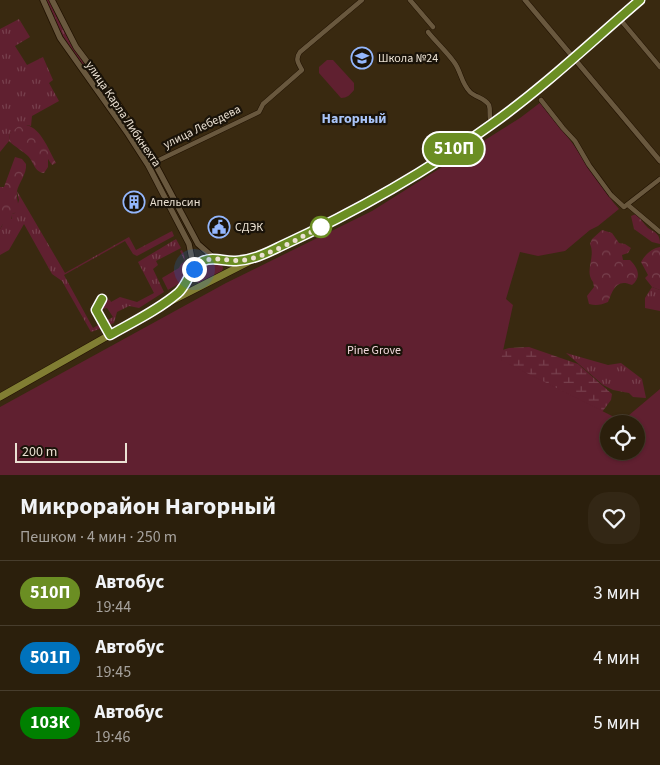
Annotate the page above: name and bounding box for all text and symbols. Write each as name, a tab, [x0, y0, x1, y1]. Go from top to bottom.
school or university icon: Школа №24	[350, 46, 374, 70]
place label: Школа №24	[378, 50, 438, 67]
street label: улица Карла Либкнехта	[81, 58, 165, 170]
street label: улица Лебедева	[160, 101, 244, 153]
district label: Нагорный	[322, 109, 386, 129]
line badge: 510П	[419, 133, 489, 165]
text: 510П	[434, 136, 474, 161]
building icon: Апельсин	[122, 190, 146, 214]
place label: Апельсин	[150, 194, 200, 211]
public building icon: СДЭК	[207, 215, 231, 239]
unlabelled marker	[310, 216, 332, 238]
place label: СДЭК	[235, 219, 263, 236]
your location	[182, 257, 207, 282]
park label: Pine Grove	[347, 342, 401, 359]
map controls	[600, 415, 645, 460]
button: locate	[600, 415, 645, 460]
scale bar	[15, 440, 128, 463]
text: 200 m	[22, 442, 57, 462]
text: Микрорайон Нагорный	[20, 489, 276, 524]
button: heart	[588, 492, 640, 544]
text: Пешком · 4 мин · 250 m	[20, 526, 177, 548]
text: Автобус	[95, 569, 164, 596]
text: 510П	[30, 580, 70, 605]
text: 3 мин	[593, 580, 640, 607]
text: 19:44	[95, 596, 131, 618]
text: Автобус	[95, 634, 164, 661]
text: 501П	[30, 645, 70, 670]
text: 4 мин	[593, 645, 640, 672]
text: 19:45	[95, 661, 131, 683]
text: Автобус	[95, 699, 163, 726]
text: 103К	[30, 710, 70, 735]
text: 5 мин	[593, 710, 640, 737]
text: 19:46	[95, 726, 130, 748]

